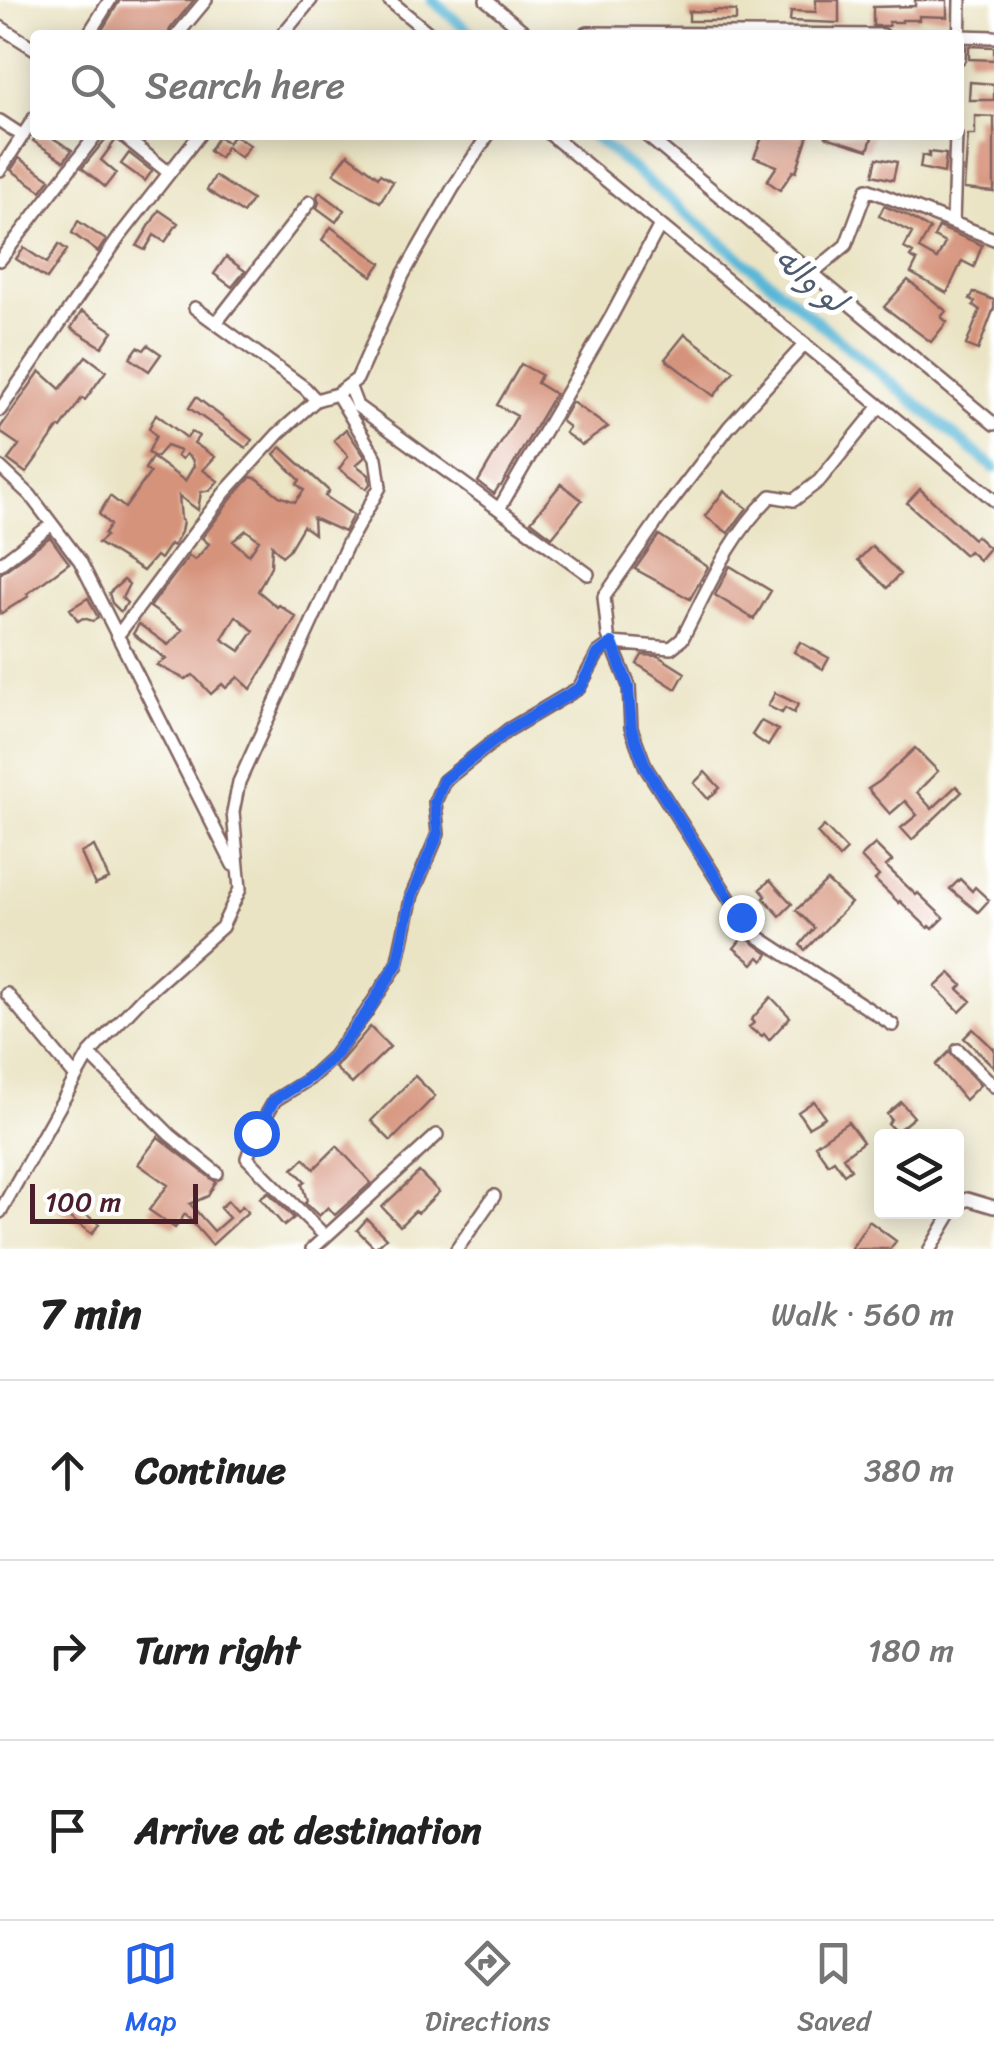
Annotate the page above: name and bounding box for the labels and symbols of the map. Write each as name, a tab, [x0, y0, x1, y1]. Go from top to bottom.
water label: لو واله	[761, 232, 862, 330]
route end	[719, 895, 765, 941]
route start	[234, 1111, 280, 1157]
scale bar	[30, 1179, 198, 1224]

